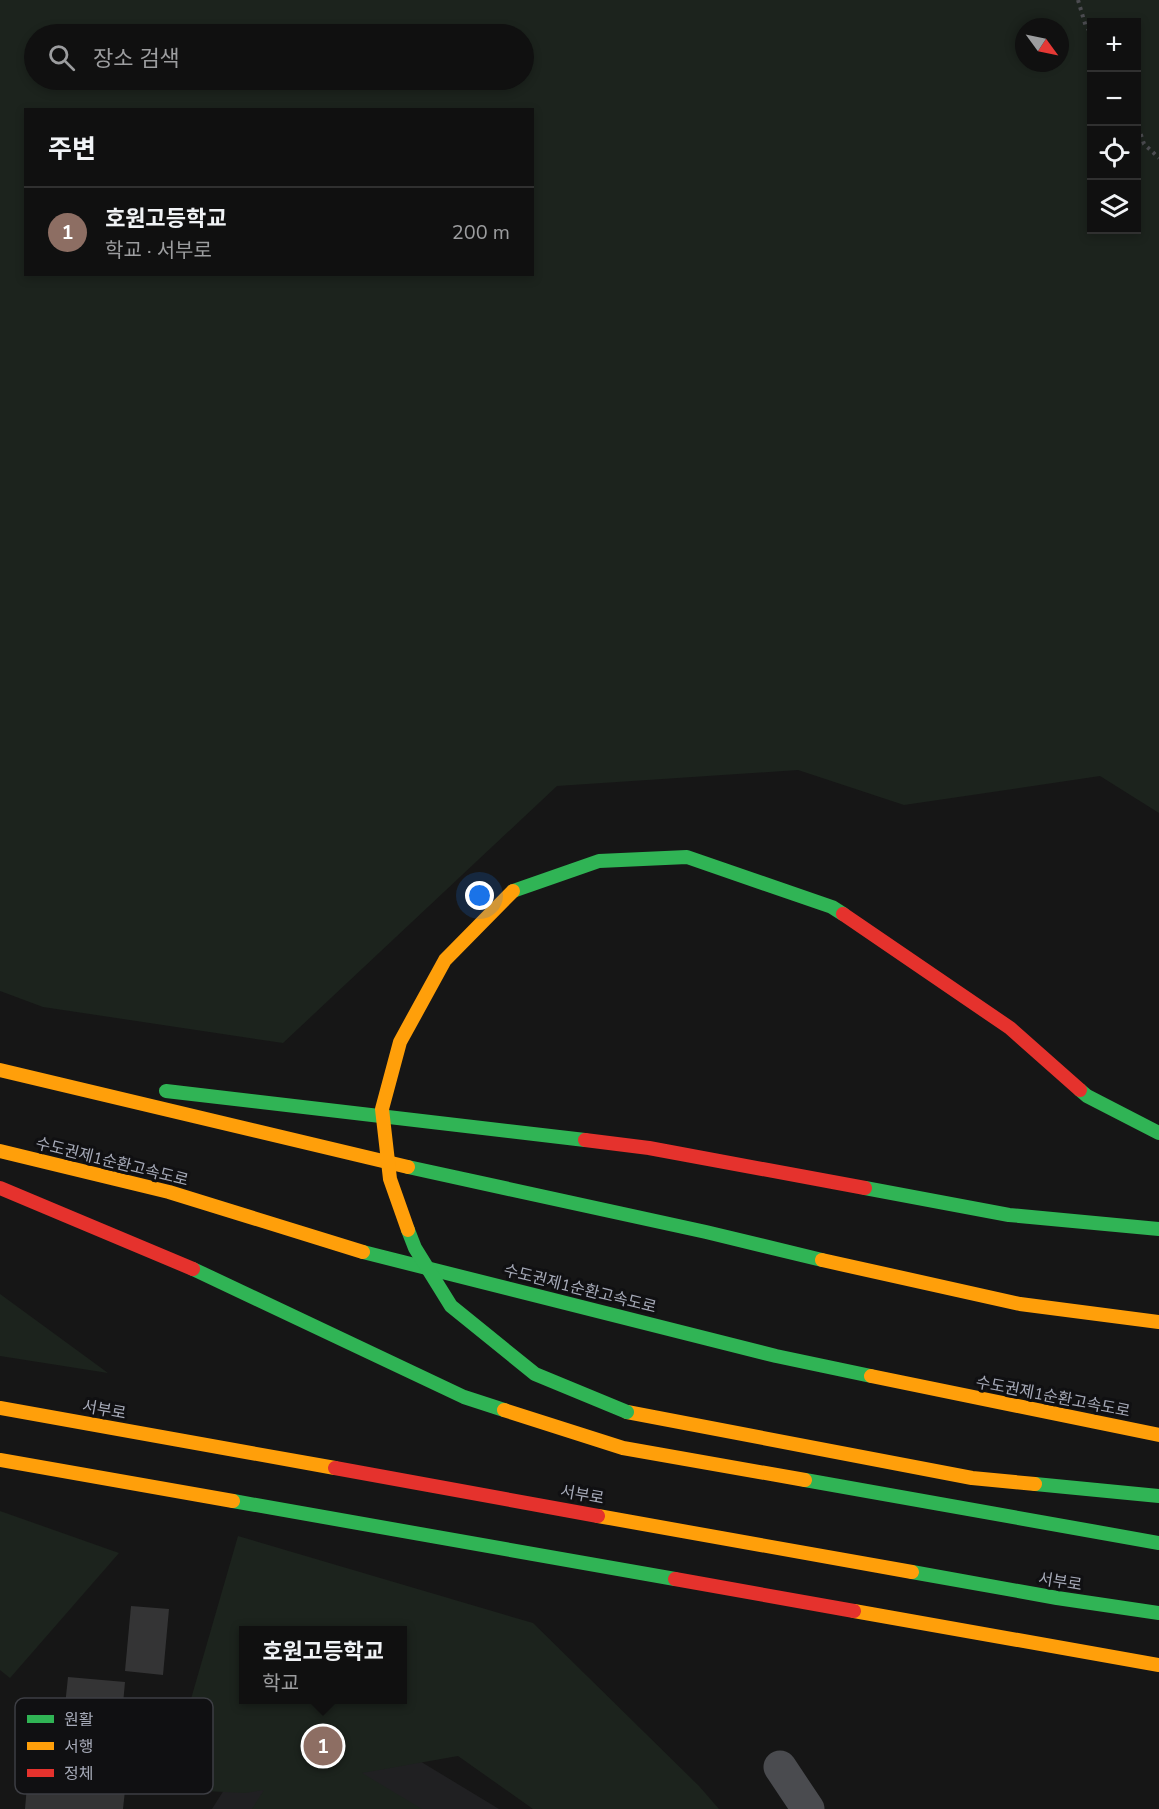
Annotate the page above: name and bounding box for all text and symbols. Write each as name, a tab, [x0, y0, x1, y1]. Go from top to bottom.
north arrow	[1015, 18, 1069, 72]
map controls	[1087, 18, 1141, 234]
button: +	[1087, 18, 1141, 72]
search box	[24, 24, 534, 90]
icon: search	[45, 41, 78, 74]
text: 장소 검색	[93, 44, 180, 74]
button: −	[1087, 72, 1141, 126]
button: locate	[1087, 126, 1141, 180]
text: 주변	[48, 132, 96, 167]
button: layers	[1087, 180, 1141, 234]
text: 호원고등학교	[105, 204, 226, 234]
text: 1	[62, 219, 74, 246]
text: 200 m	[452, 219, 510, 246]
text: 학교 · 서부로	[105, 237, 212, 264]
your location	[465, 881, 494, 910]
street label: 수도권제1순환고속도로	[33, 1132, 191, 1192]
street label: 수도권제1순환고속도로	[501, 1259, 659, 1319]
street label: 수도권제1순환고속도로	[974, 1371, 1132, 1423]
street label: 서부로	[80, 1395, 128, 1425]
street label: 서부로	[558, 1480, 606, 1510]
street label: 서부로	[1036, 1568, 1084, 1596]
popup	[239, 1626, 407, 1704]
text: 호원고등학교	[262, 1637, 384, 1667]
text: 학교	[262, 1670, 299, 1697]
legend	[15, 1698, 213, 1794]
text: 원활	[64, 1709, 94, 1731]
pin: 1	[304, 1724, 342, 1768]
text: 서행	[64, 1736, 93, 1758]
text: 정체	[64, 1763, 93, 1785]

